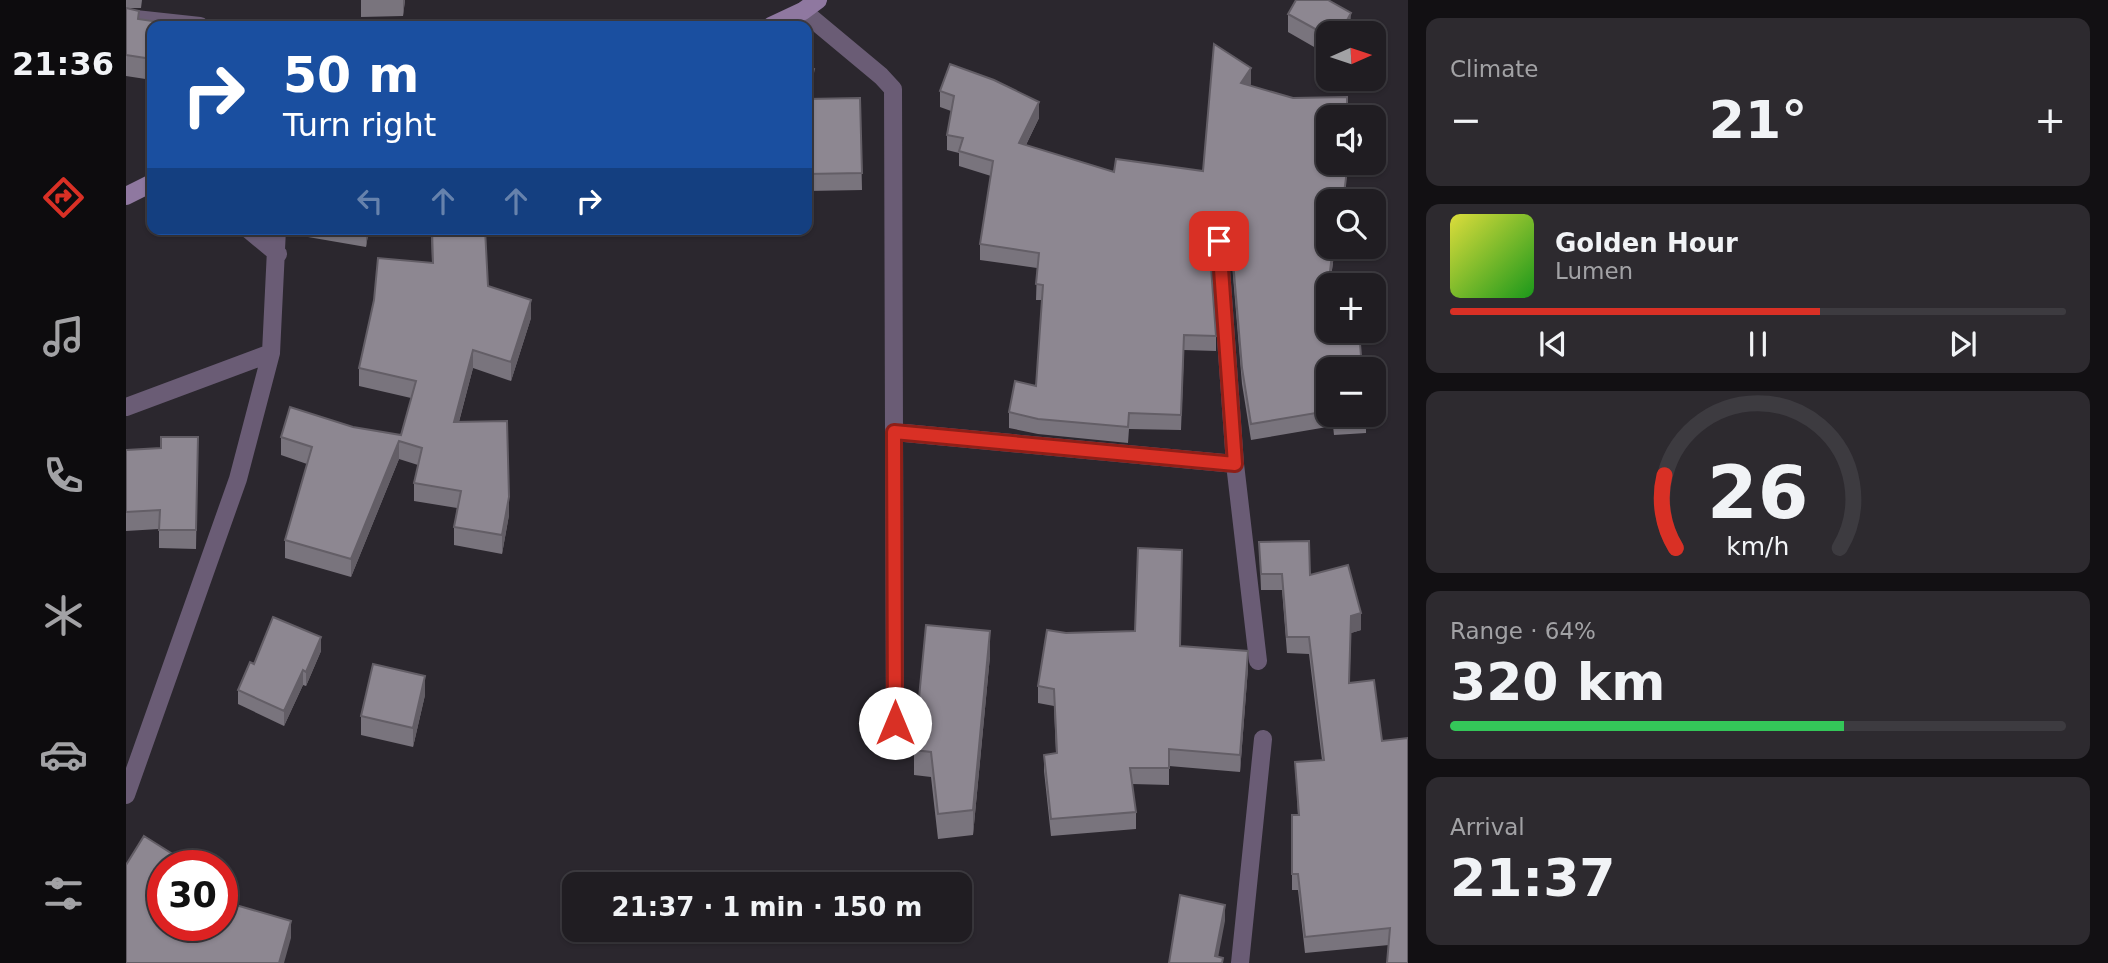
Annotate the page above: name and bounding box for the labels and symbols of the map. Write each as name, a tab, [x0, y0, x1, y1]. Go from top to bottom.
north arrow	[1316, 21, 1386, 91]
pin	[1189, 211, 1249, 271]
position arrow	[858, 686, 932, 760]
speed limit sign: 30	[147, 850, 238, 941]

